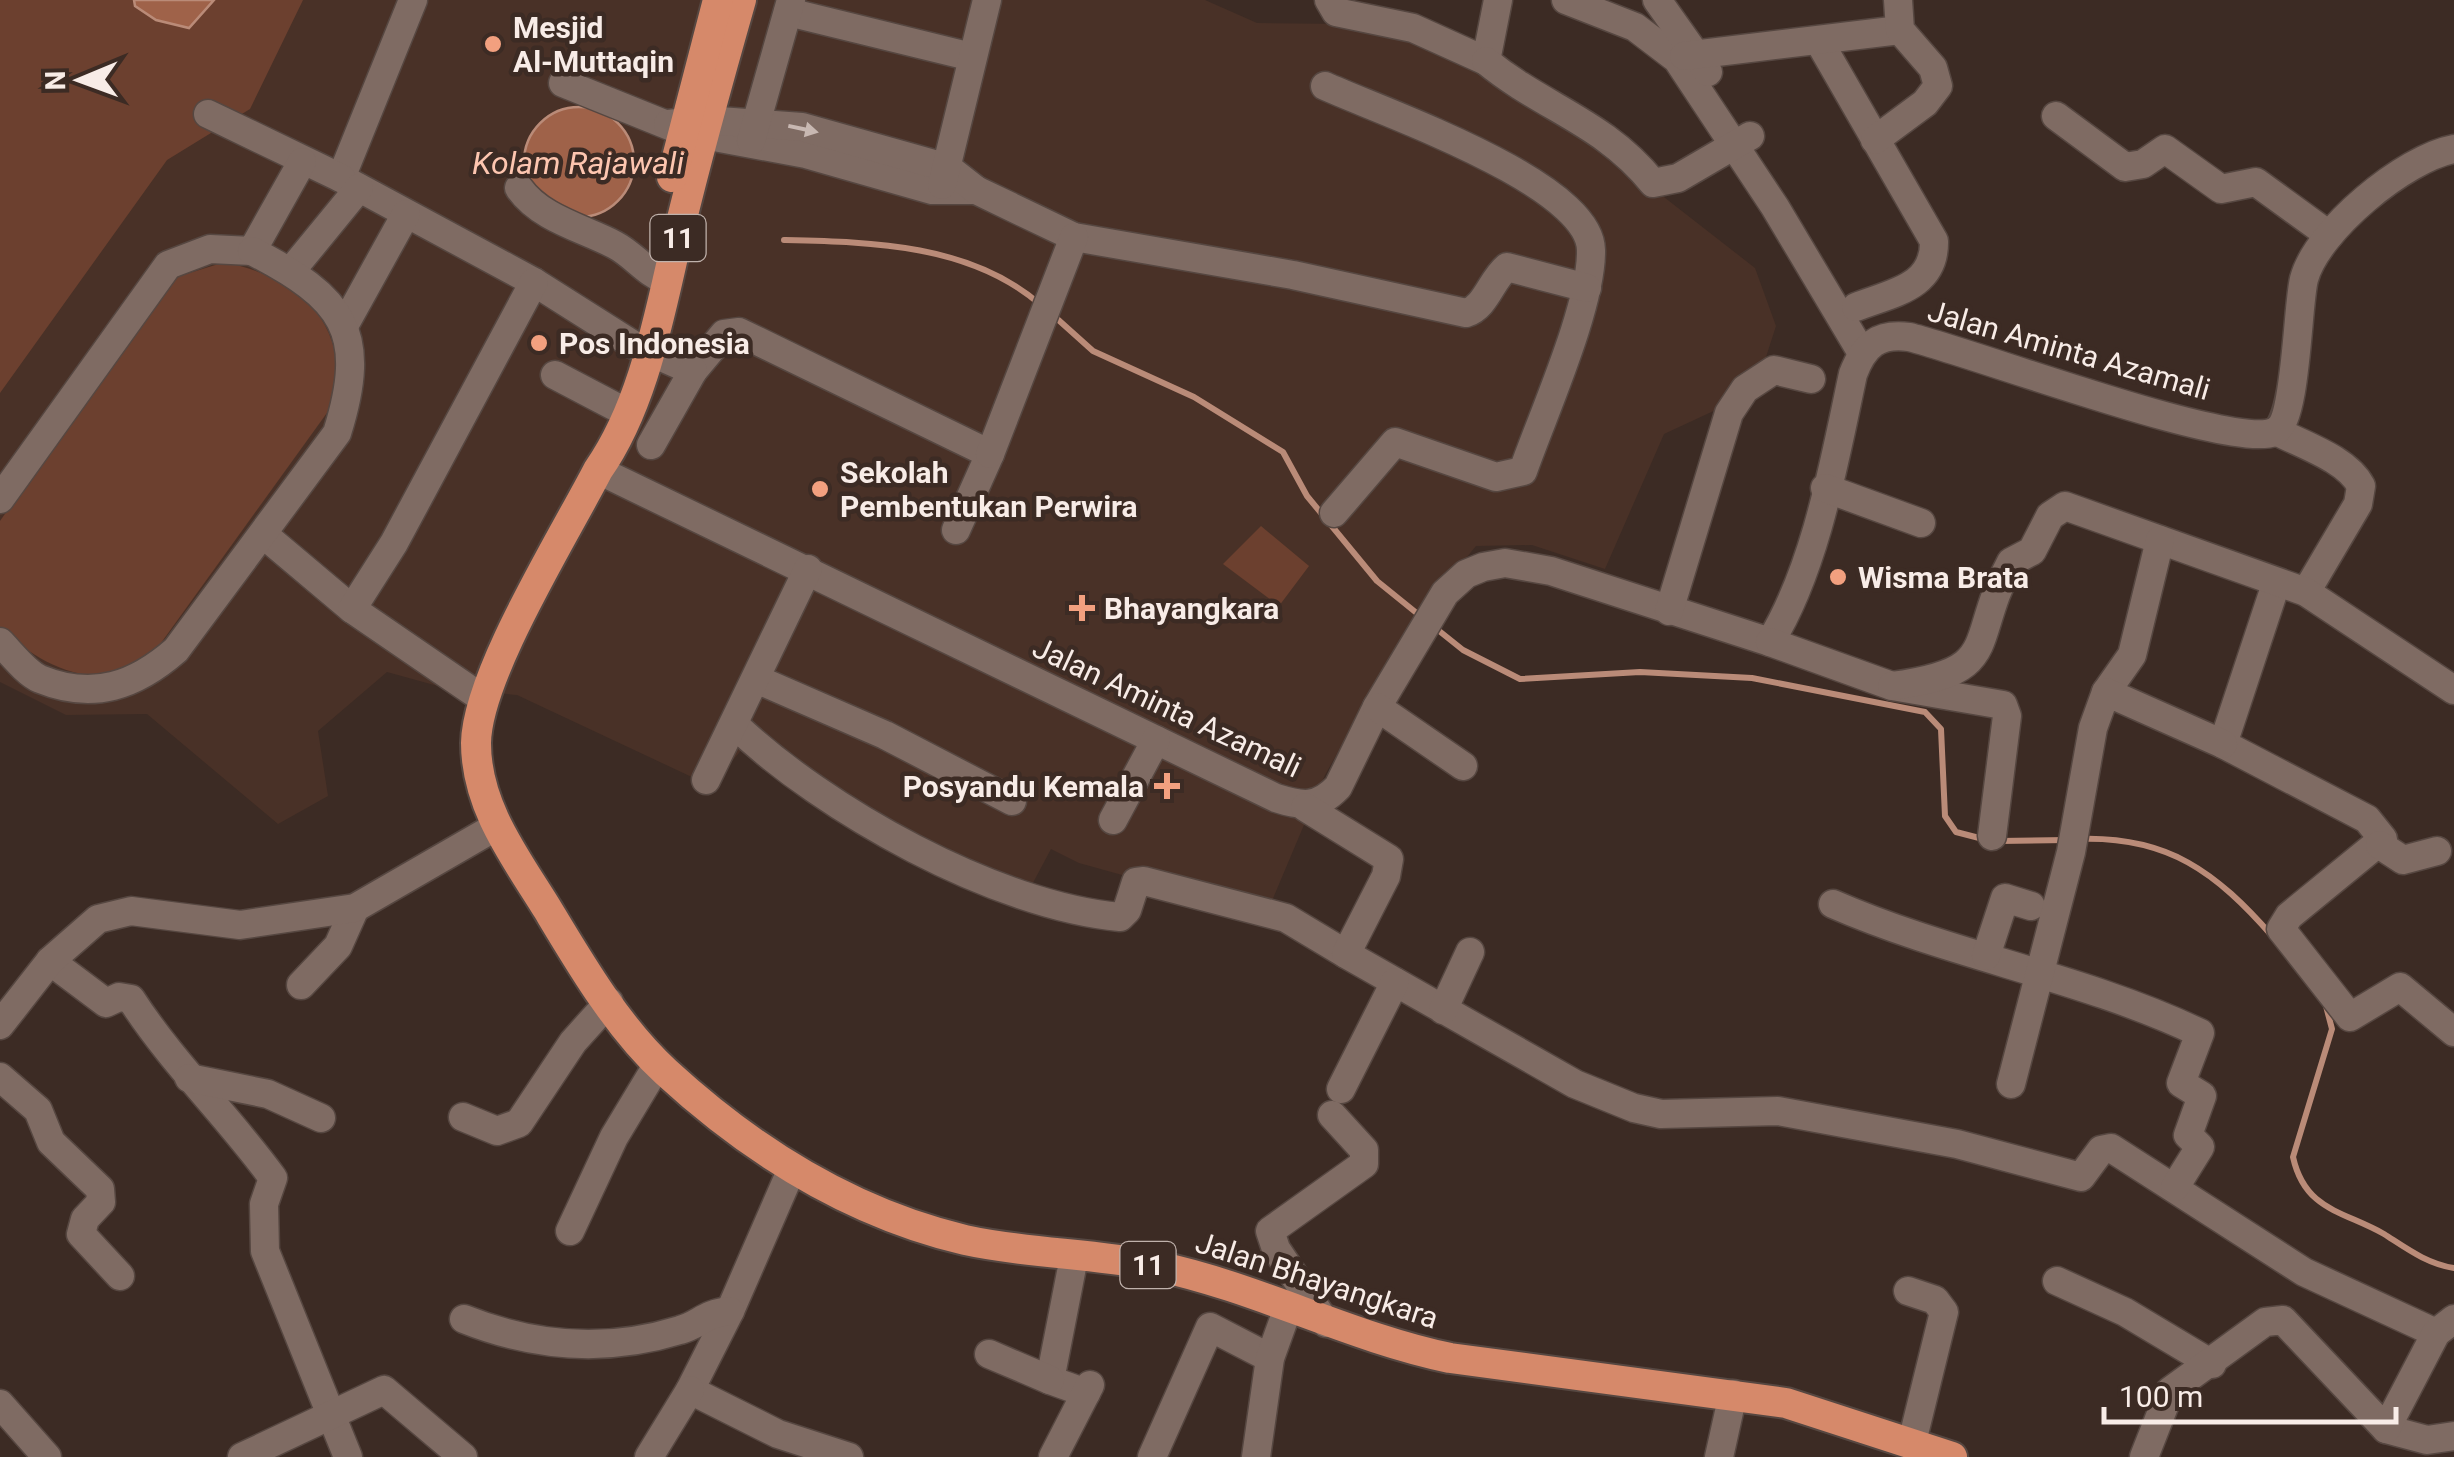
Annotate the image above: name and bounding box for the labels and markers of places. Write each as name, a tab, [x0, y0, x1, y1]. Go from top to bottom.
place label: Mesjid Al-Muttaqin	[513, 10, 674, 79]
marker: Mesjid Al-Muttaqin	[482, 33, 504, 55]
place label: Pos Indonesia	[559, 326, 750, 361]
marker: Pos Indonesia	[528, 332, 550, 354]
place label: Sekolah Pembentukan Perwira	[840, 455, 1138, 524]
marker: Sekolah Pembentukan Perwira	[809, 478, 831, 500]
place label: Wisma Brata	[1858, 560, 2029, 595]
marker: Wisma Brata	[1827, 566, 1849, 588]
place label: Bhayangkara	[1104, 591, 1279, 626]
marker: Bhayangkara	[1069, 595, 1095, 621]
place label: Posyandu Kemala	[903, 769, 1144, 804]
marker: Posyandu Kemala	[1154, 773, 1180, 799]

